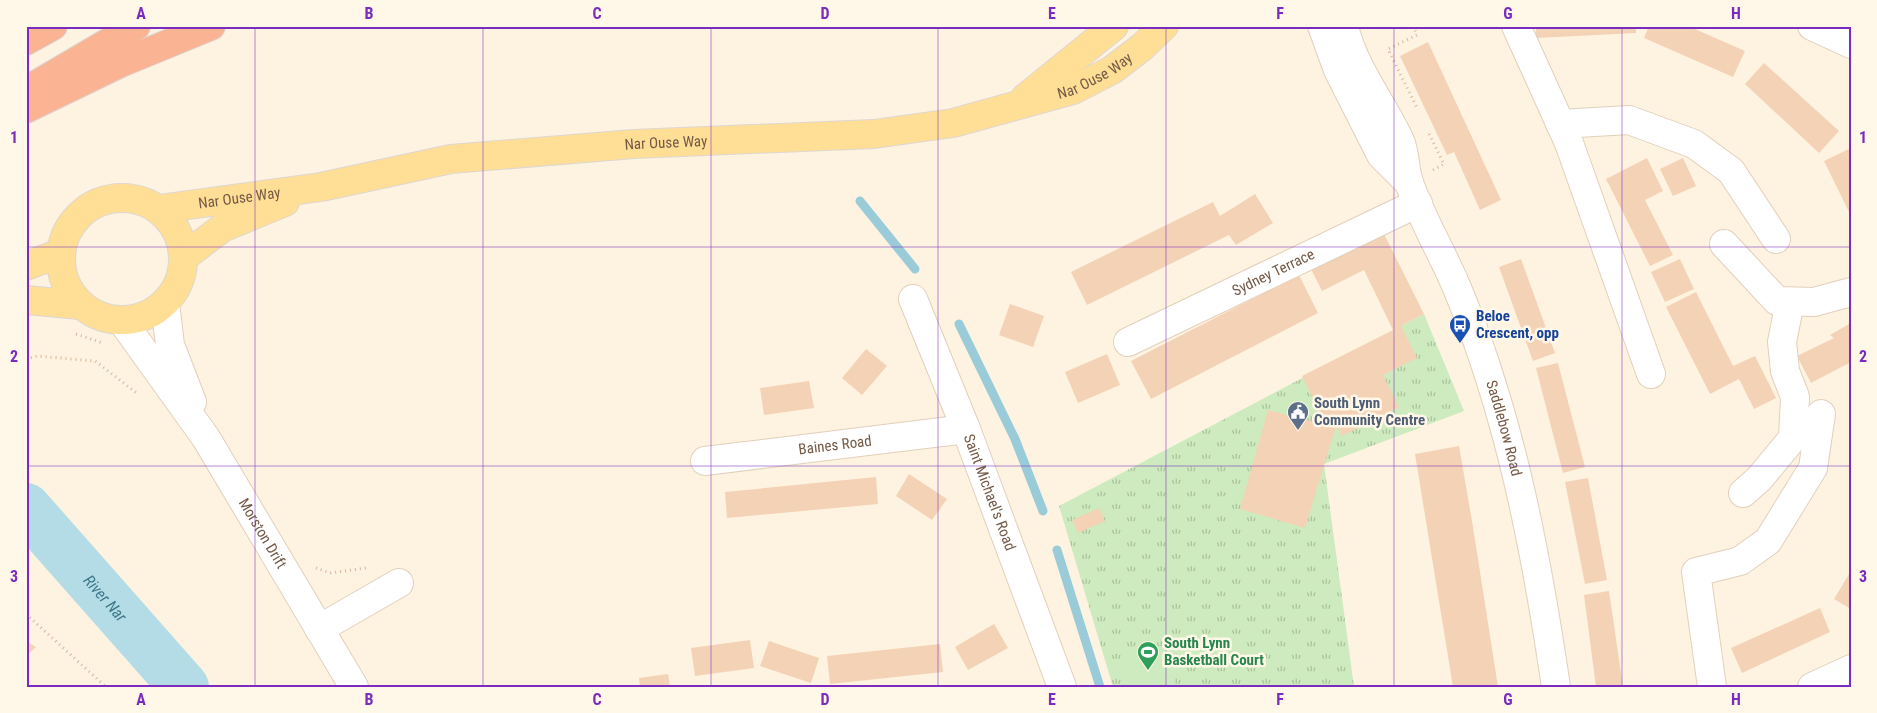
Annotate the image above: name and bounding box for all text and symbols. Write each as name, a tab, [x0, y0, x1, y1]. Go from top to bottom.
text: A	[136, 4, 146, 23]
text: B	[365, 4, 374, 23]
text: C	[592, 4, 602, 23]
text: D	[820, 4, 830, 23]
text: E	[1048, 4, 1056, 23]
text: F	[1276, 4, 1284, 23]
text: G	[1503, 4, 1513, 23]
text: H	[1731, 4, 1741, 23]
street label: Nar Ouse Way	[1055, 49, 1136, 103]
text: 1	[10, 128, 18, 147]
text: 1	[1859, 128, 1867, 147]
street label: Nar Ouse Way	[624, 132, 708, 154]
street label: Nar Ouse Way	[197, 184, 281, 213]
street label: Sydney Terrace	[1229, 245, 1317, 300]
place label: Beloe Crescent, opp	[1476, 307, 1559, 342]
bus stop icon: Beloe Crescent, opp	[1448, 313, 1472, 344]
text: 2	[10, 347, 18, 366]
text: 2	[1859, 347, 1867, 366]
street label: Saddlebow Road	[1482, 378, 1526, 478]
place label: South Lynn Community Centre	[1314, 394, 1425, 429]
public building icon: South Lynn Community Centre	[1286, 400, 1310, 431]
street label: Baines Road	[797, 432, 873, 458]
street label: Saint Michael's Road	[960, 432, 1019, 553]
street label: Morston Drift	[235, 495, 291, 572]
text: 3	[10, 567, 18, 586]
text: 3	[1859, 567, 1867, 586]
water label: River Nar	[80, 571, 132, 626]
place label: South Lynn Basketball Court	[1164, 634, 1264, 669]
sports icon: South Lynn Basketball Court	[1136, 640, 1160, 671]
text: A	[136, 690, 146, 709]
text: B	[365, 690, 374, 709]
text: C	[592, 690, 602, 709]
text: D	[820, 690, 830, 709]
text: E	[1048, 690, 1056, 709]
text: F	[1276, 690, 1284, 709]
text: G	[1503, 690, 1513, 709]
text: H	[1731, 690, 1741, 709]

